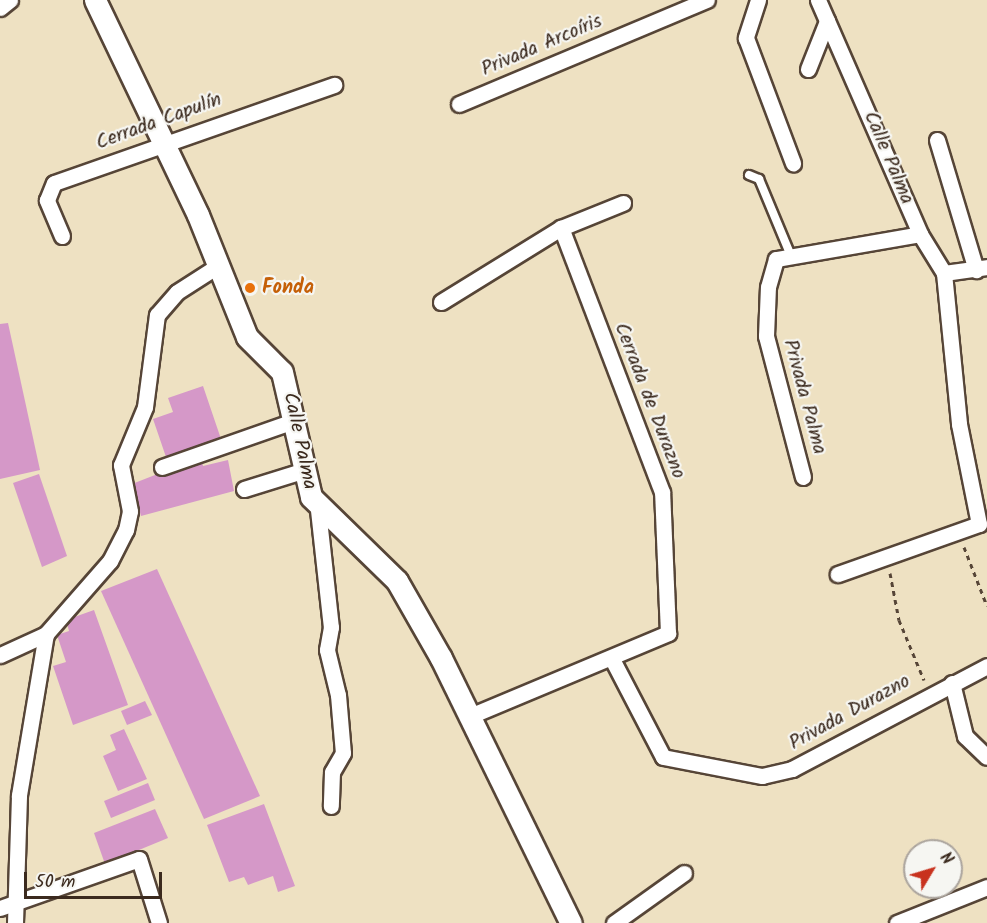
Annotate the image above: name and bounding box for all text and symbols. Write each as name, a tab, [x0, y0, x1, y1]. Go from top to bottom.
street label: Privada Arcoíris	[478, 10, 606, 82]
street label: Cerrada Capulín	[93, 88, 225, 156]
street label: Calle Palma	[858, 108, 918, 208]
place label: Fonda	[262, 276, 314, 300]
marker: Fonda	[243, 281, 257, 295]
street label: Cerrada de Durazno	[608, 320, 690, 482]
street label: Privada Palma	[777, 337, 831, 457]
street label: Calle Palma	[277, 390, 321, 492]
street label: Privada Durazno	[785, 670, 915, 756]
north arrow	[903, 839, 963, 899]
text: N	[933, 847, 959, 871]
scale bar	[27, 860, 165, 898]
text: 50 m	[35, 868, 75, 897]

